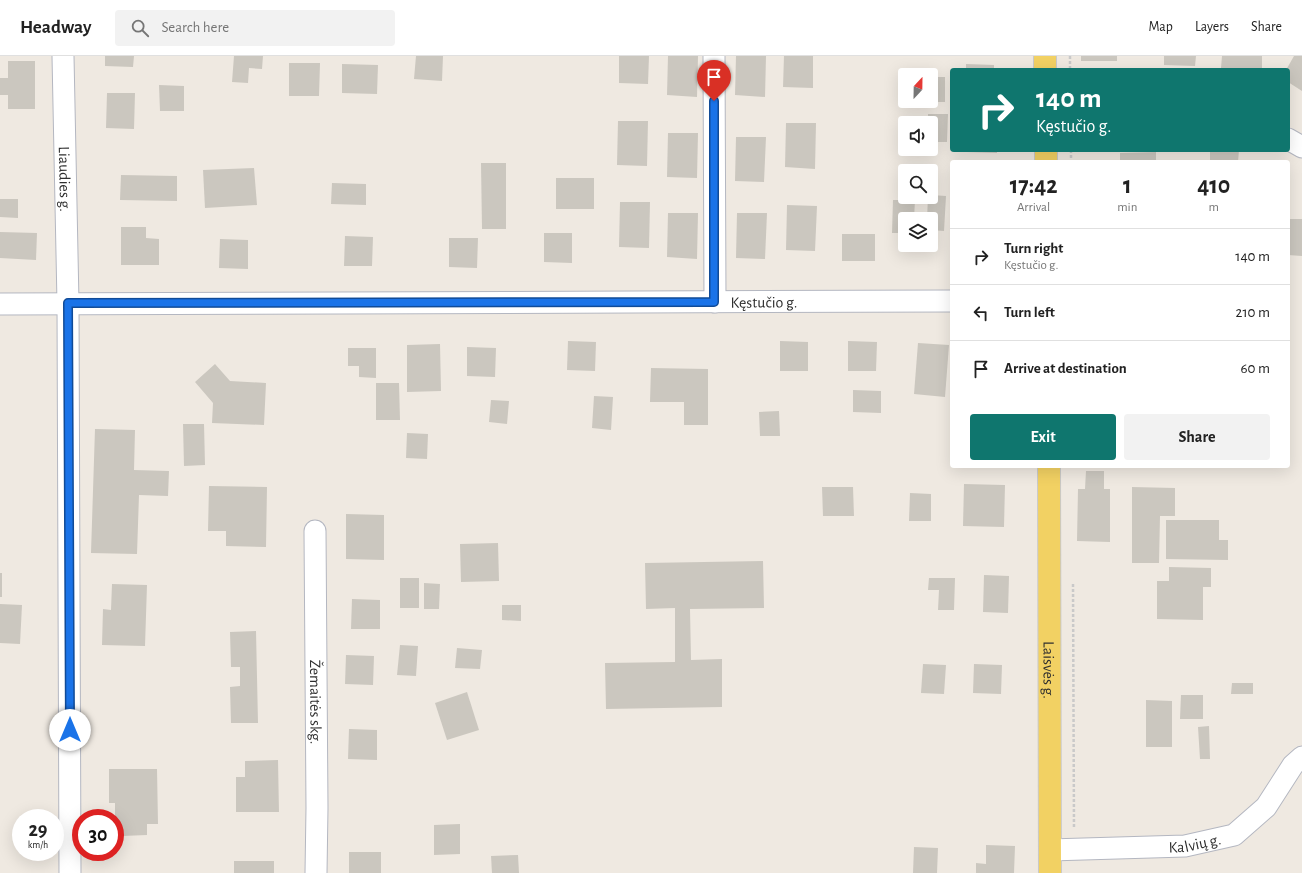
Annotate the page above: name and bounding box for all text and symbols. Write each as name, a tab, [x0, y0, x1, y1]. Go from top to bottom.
search box	[115, 10, 395, 46]
icon: search	[129, 17, 151, 39]
text: Headway	[20, 18, 91, 37]
text: Search here	[161, 20, 229, 35]
text: Map	[1148, 20, 1173, 34]
text: Layers	[1195, 20, 1229, 34]
text: Share	[1251, 20, 1282, 34]
pin	[697, 60, 731, 101]
icon: arrive	[703, 66, 725, 88]
north arrow	[898, 68, 938, 108]
map controls	[898, 68, 938, 252]
icon: right	[970, 84, 1022, 136]
text: 140 m	[1036, 85, 1102, 113]
button: sound	[898, 116, 938, 156]
text: Kęstučio g.	[1036, 118, 1111, 136]
street label: Liaudies g.	[56, 146, 73, 212]
button: search	[898, 164, 938, 204]
text: 17:42	[1010, 174, 1058, 198]
text: 1	[1123, 174, 1132, 198]
text: 410	[1197, 174, 1230, 198]
text: Arrival	[1017, 201, 1050, 214]
text: min	[1117, 201, 1137, 214]
text: m	[1209, 201, 1219, 214]
button: layers	[898, 212, 938, 252]
text: Turn right	[1004, 241, 1063, 256]
icon: right	[970, 246, 992, 268]
text: 140 m	[1235, 249, 1270, 264]
text: Kęstučio g.	[1004, 259, 1058, 272]
street label: Kęstučio g.	[730, 294, 798, 311]
icon: left	[970, 302, 992, 324]
text: Turn left	[1004, 305, 1055, 320]
text: 210 m	[1236, 305, 1270, 320]
icon: arrive	[970, 358, 992, 380]
text: Arrive at destination	[1004, 361, 1127, 376]
text: 60 m	[1241, 361, 1270, 376]
button: Exit	[970, 414, 1116, 460]
button: Share	[1124, 414, 1270, 460]
street label: Laisvės g.	[1040, 641, 1057, 699]
street label: Žemaitės skg.	[307, 660, 325, 744]
position arrow	[49, 709, 91, 751]
speed limit sign: 30	[72, 809, 124, 861]
text: 29	[28, 820, 48, 840]
street label: Kalvių g.	[1168, 831, 1222, 855]
text: km/h	[28, 840, 48, 850]

